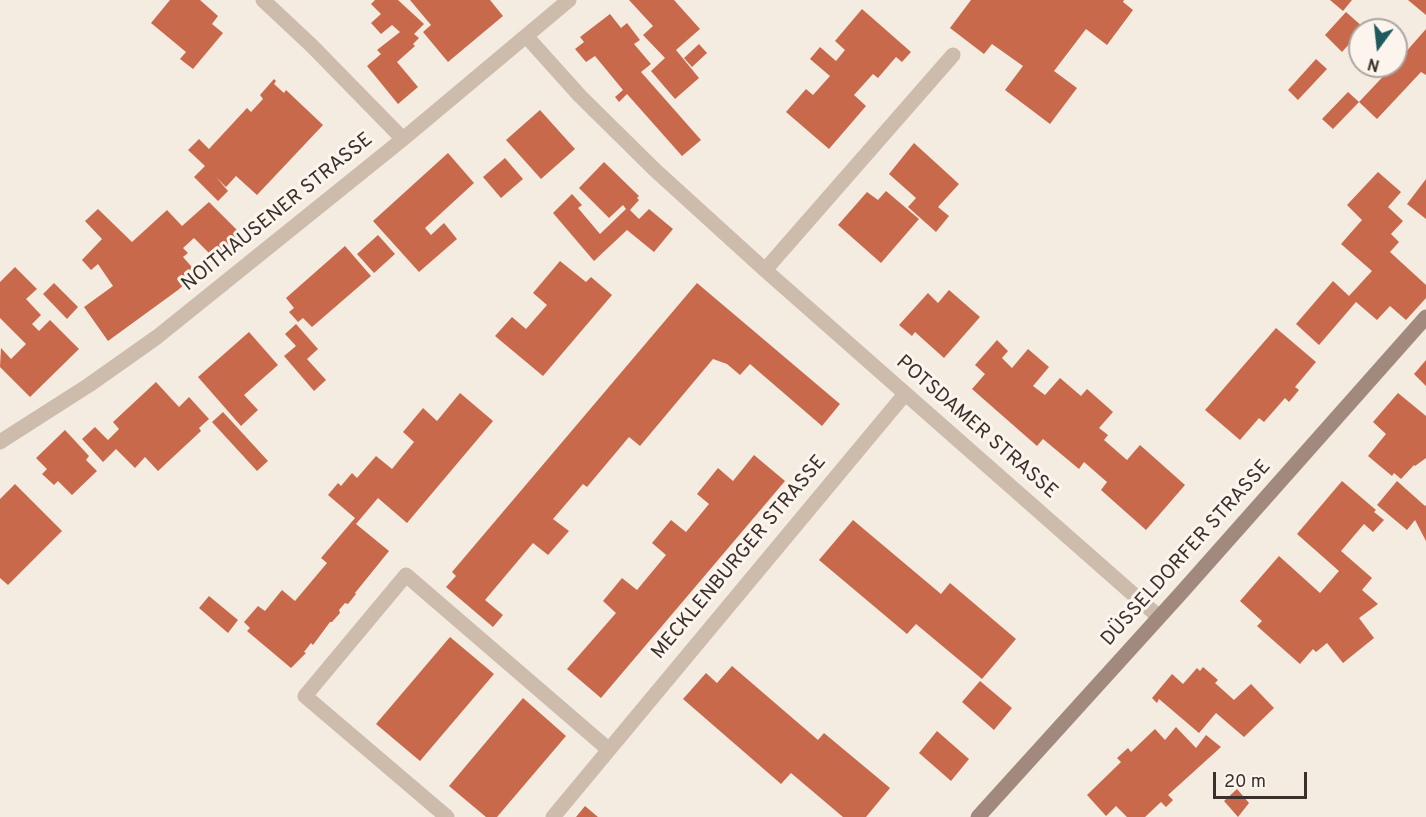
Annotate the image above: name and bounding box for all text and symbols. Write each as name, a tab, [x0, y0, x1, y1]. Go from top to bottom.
north arrow	[1348, 18, 1408, 78]
text: N	[1366, 52, 1382, 75]
street label: NOITHAUSENER STRASSE	[178, 129, 378, 297]
street label: POTSDAMER STRASSE	[890, 351, 1062, 505]
street label: MECKLENBURGER STRASSE	[648, 451, 832, 665]
street label: DÜSSELDORFER STRASSE	[1097, 456, 1277, 652]
scale bar	[1216, 760, 1310, 798]
text: 20 m	[1224, 771, 1266, 794]

